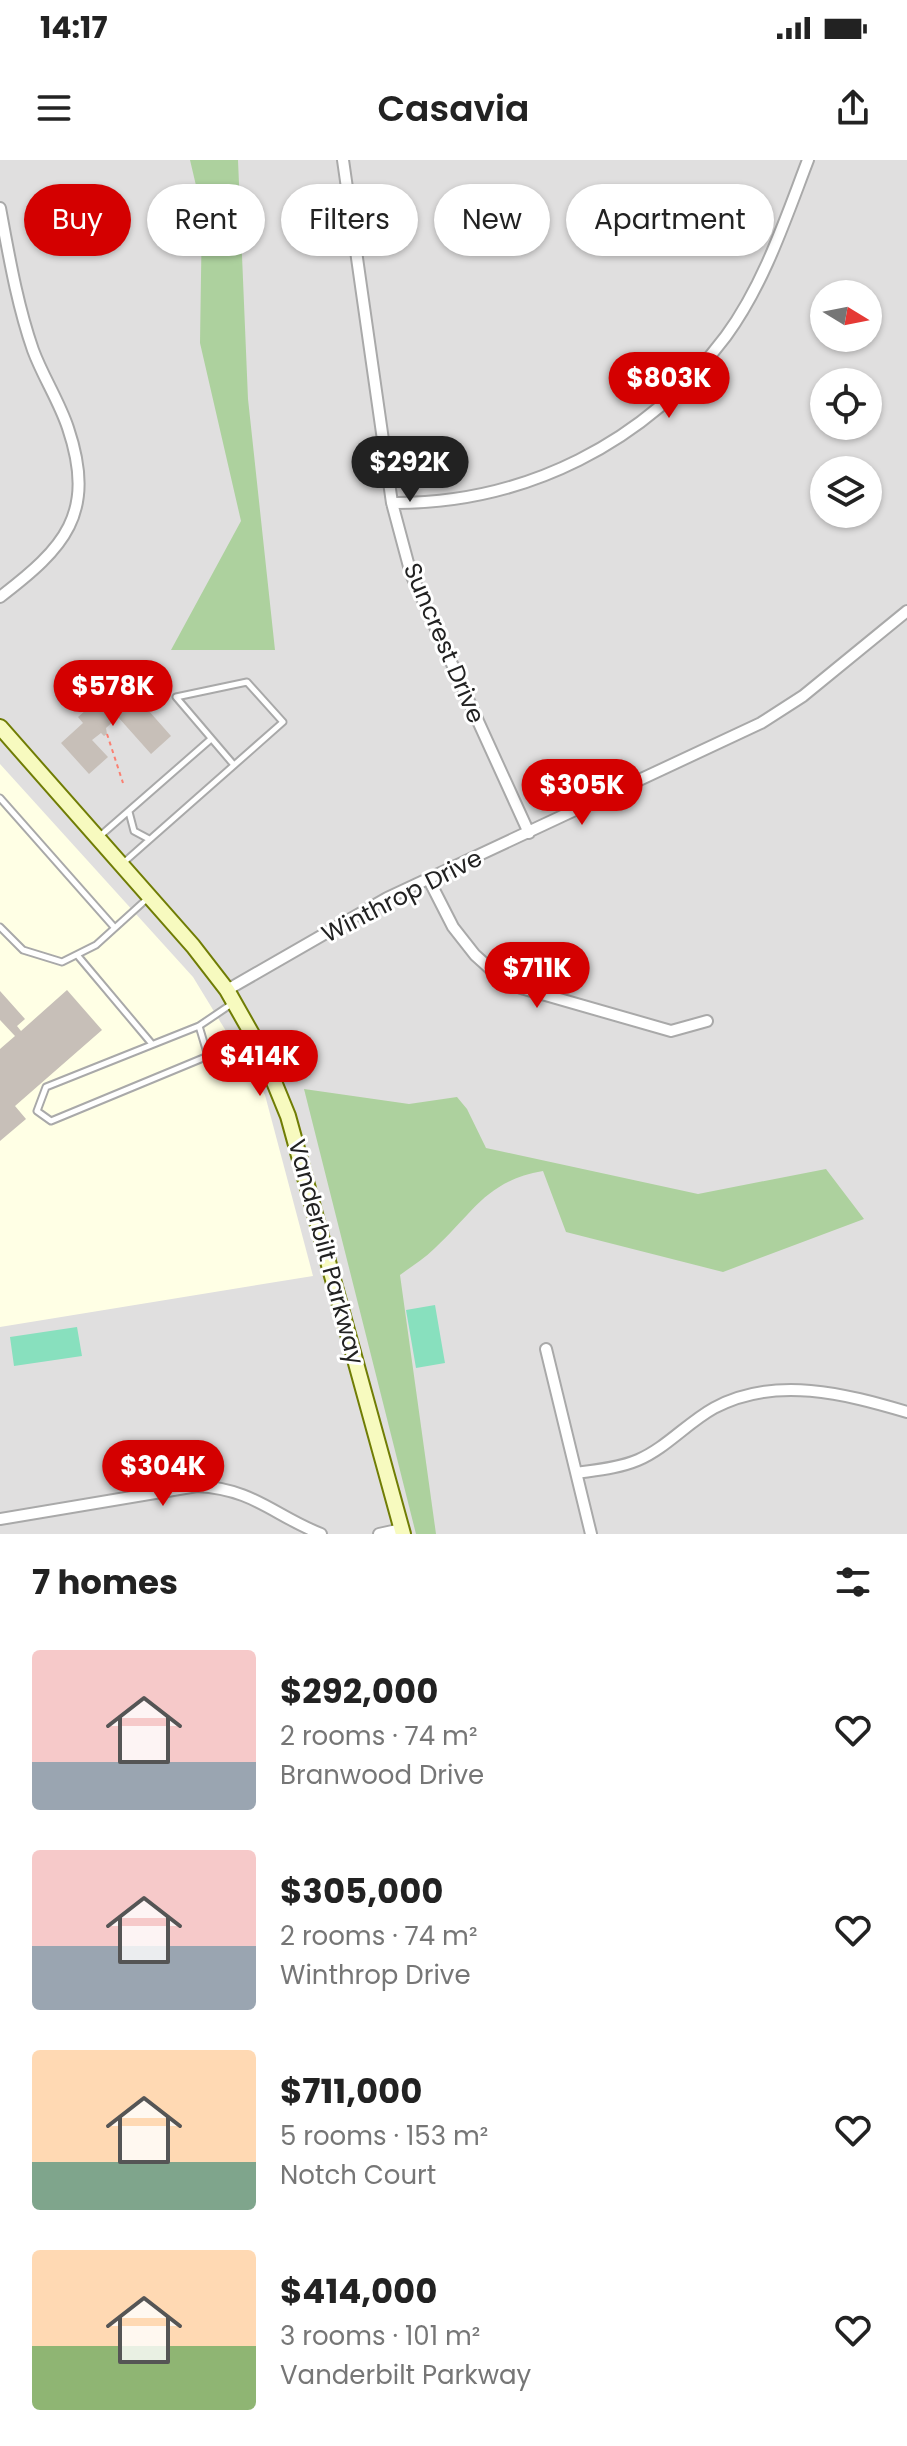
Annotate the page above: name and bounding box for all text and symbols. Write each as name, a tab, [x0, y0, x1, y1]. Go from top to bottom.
text: 14:17	[40, 6, 107, 49]
text: Casavia	[377, 83, 530, 134]
icon: menu	[32, 86, 76, 130]
icon: share	[831, 86, 875, 130]
chip: Buy	[24, 184, 131, 256]
chip: Rent	[147, 184, 265, 256]
chip: Filters	[281, 184, 418, 256]
chip: New	[434, 184, 550, 256]
chip: Apartment	[566, 184, 774, 256]
north arrow	[810, 280, 882, 352]
map controls	[810, 280, 882, 528]
pin: $803K	[613, 352, 725, 420]
text: $803K	[627, 360, 711, 396]
button: locate	[810, 368, 882, 440]
pin: $292K	[354, 436, 466, 504]
text: $292K	[370, 444, 450, 480]
button: layers	[810, 456, 882, 528]
street label: Suncrest Drive	[396, 558, 493, 728]
pin: $578K	[57, 660, 169, 728]
text: $578K	[72, 668, 154, 704]
pin: $305K	[526, 759, 638, 827]
text: $305K	[540, 767, 624, 803]
street label: Winthrop Drive	[316, 841, 488, 950]
pin: $711K	[481, 942, 593, 1010]
text: $711K	[503, 950, 571, 986]
pin: $414K	[204, 1030, 316, 1098]
text: $414K	[220, 1038, 300, 1074]
street label: Vanderbilt Parkway	[281, 1136, 373, 1369]
pin: $304K	[107, 1440, 219, 1508]
text: $304K	[120, 1448, 206, 1484]
text: 7 homes	[32, 1558, 178, 1606]
icon: filters	[831, 1560, 875, 1604]
text: $292,000	[280, 1667, 438, 1715]
icon: home	[96, 1682, 192, 1778]
icon: heart	[831, 1708, 875, 1752]
text: 2 rooms · 74 m²	[280, 1718, 477, 1754]
text: Branwood Drive	[280, 1757, 484, 1793]
text: $305,000	[280, 1867, 443, 1915]
icon: home	[96, 1882, 192, 1978]
icon: heart	[831, 1908, 875, 1952]
text: 2 rooms · 74 m²	[280, 1918, 477, 1954]
text: Winthrop Drive	[280, 1957, 471, 1993]
text: $711,000	[280, 2067, 422, 2115]
icon: home	[96, 2082, 192, 2178]
icon: heart	[831, 2108, 875, 2152]
text: 5 rooms · 153 m²	[280, 2118, 488, 2154]
text: Notch Court	[280, 2157, 436, 2193]
text: $414,000	[280, 2267, 437, 2315]
icon: home	[96, 2282, 192, 2378]
icon: heart	[831, 2308, 875, 2352]
text: 3 rooms · 101 m²	[280, 2318, 480, 2354]
text: Vanderbilt Parkway	[280, 2357, 531, 2393]

